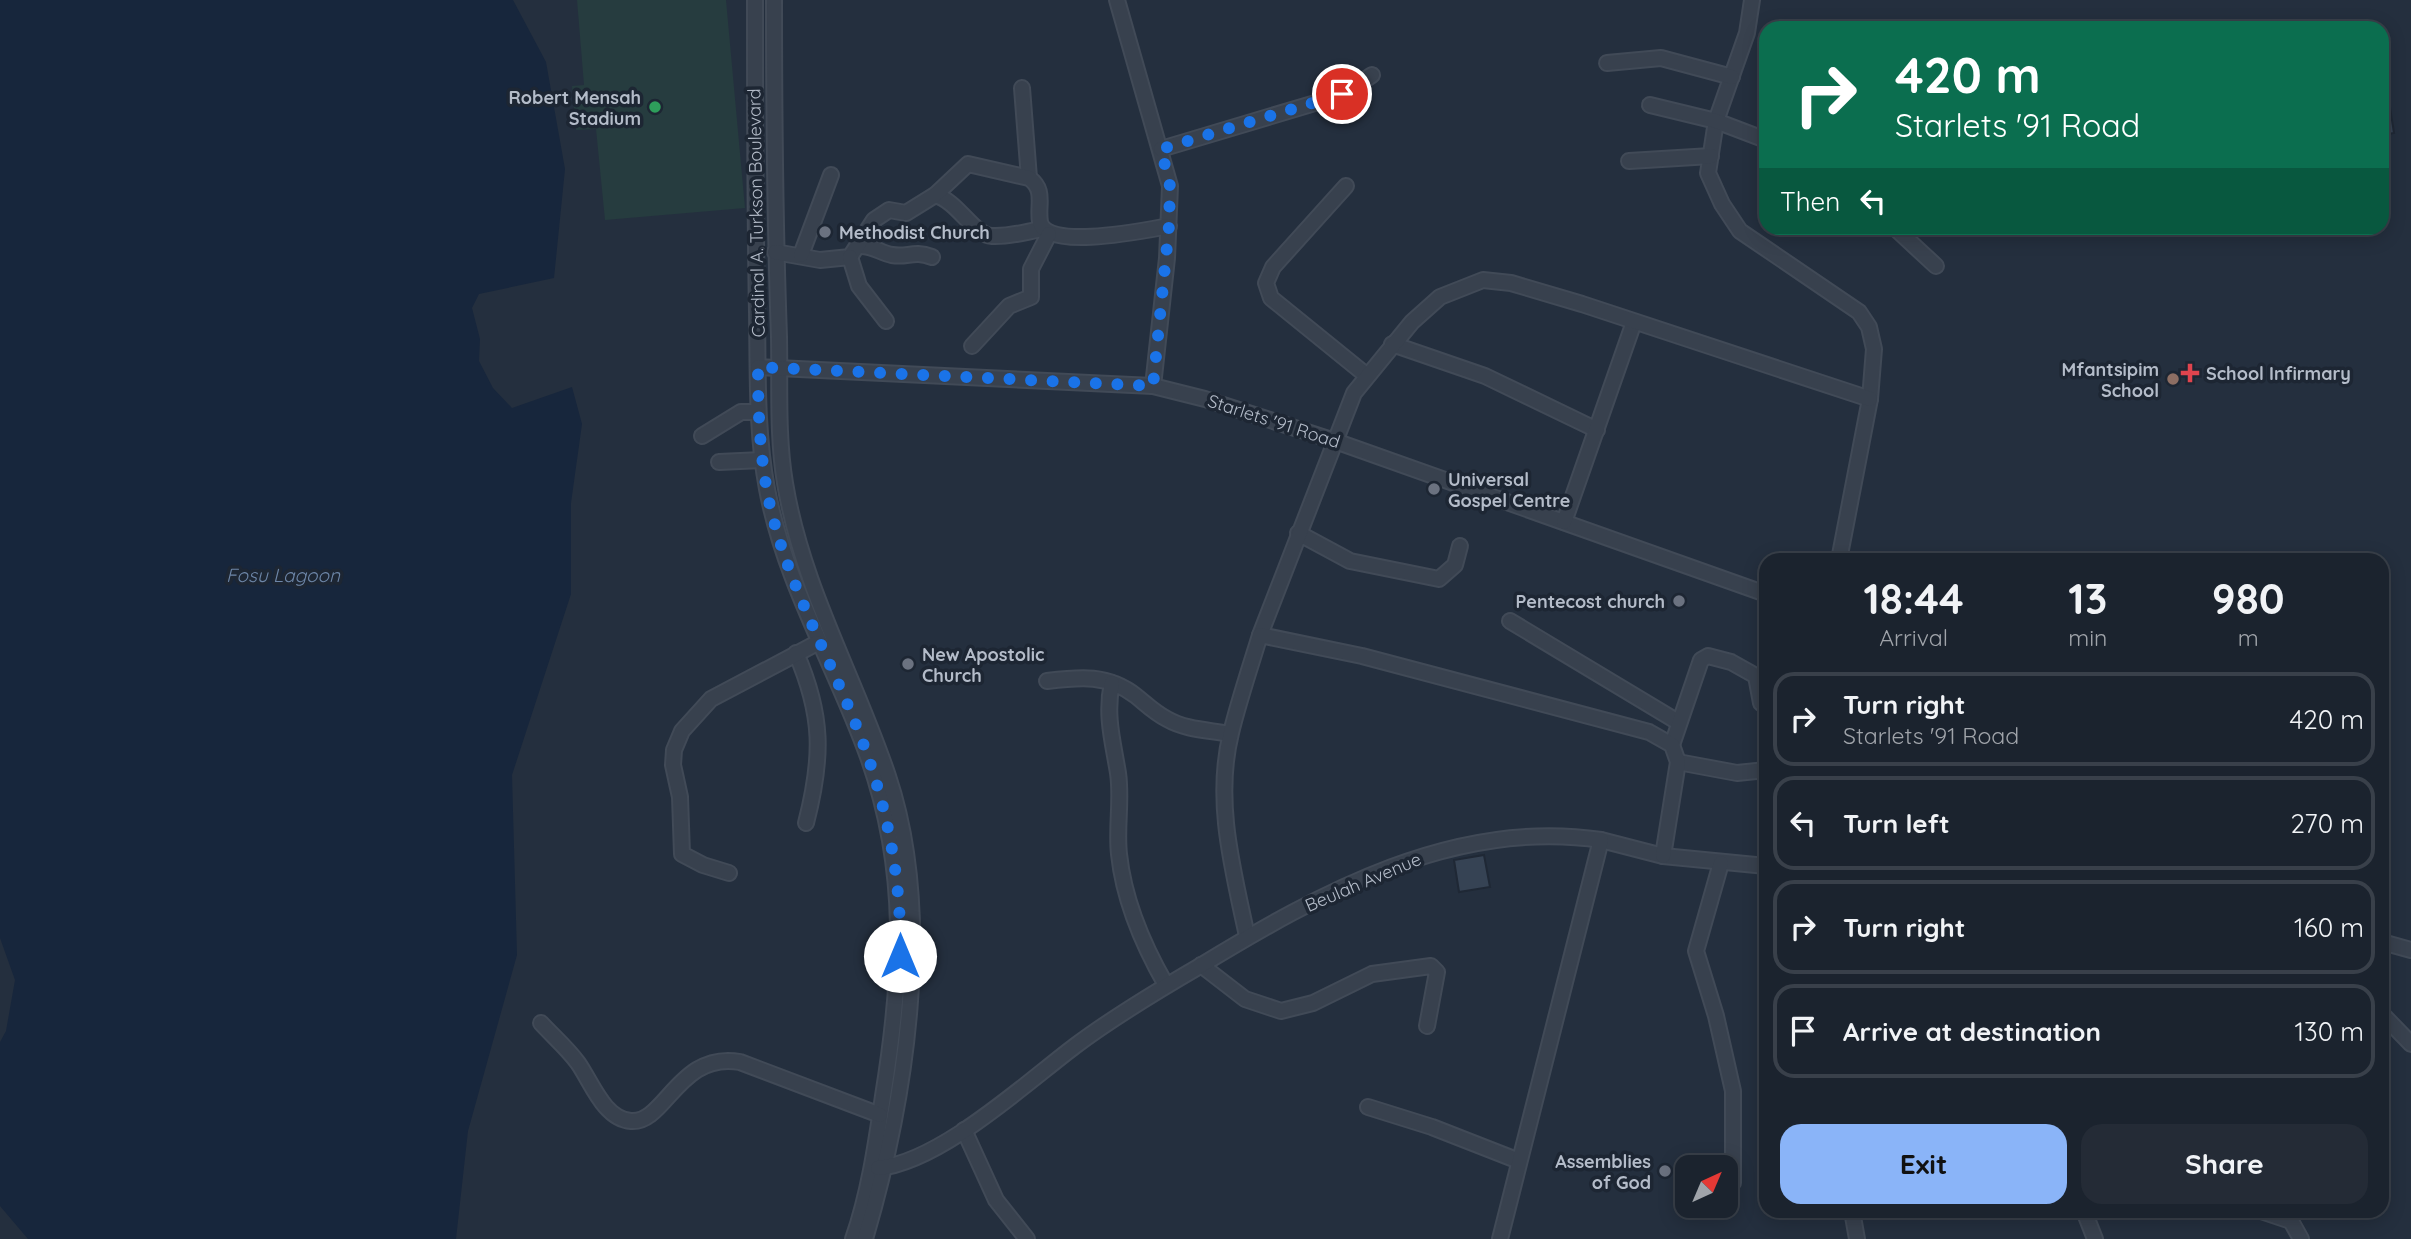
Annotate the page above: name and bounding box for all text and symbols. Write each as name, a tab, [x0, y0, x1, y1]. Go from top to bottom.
text: 420 m	[1895, 44, 2041, 105]
icon: right	[1780, 49, 1871, 140]
pin	[1312, 64, 1372, 124]
icon: arrive	[1323, 75, 1361, 113]
place label: Robert Mensah Stadium	[509, 86, 641, 130]
street label: Cardinal A. Turkson Boulevard	[742, 88, 770, 338]
marker: Robert Mensah Stadium	[647, 99, 663, 115]
text: Starlets '91 Road	[1895, 105, 2140, 145]
icon: left	[1854, 182, 1892, 220]
text: Then	[1780, 185, 1840, 218]
place label: Methodist Church	[839, 221, 990, 244]
marker: Methodist Church	[817, 224, 833, 240]
place label: Mfantsipim School	[2062, 358, 2159, 402]
place label: School Infirmary	[2206, 362, 2351, 385]
marker: School Infirmary	[2180, 363, 2200, 383]
marker: Mfantsipim School	[2165, 371, 2181, 387]
street label: Starlets '91 Road	[1205, 389, 1343, 453]
place label: Universal Gospel Centre	[1448, 468, 1570, 512]
marker: Universal Gospel Centre	[1426, 481, 1442, 497]
water label: Fosu Lagoon	[226, 563, 341, 587]
text: 18:44	[1863, 572, 1964, 625]
text: 13	[2068, 572, 2107, 625]
text: 980	[2212, 572, 2285, 625]
place label: Pentecost church	[1516, 590, 1665, 613]
marker: Pentecost church	[1671, 593, 1687, 609]
text: Arrival	[1879, 623, 1948, 652]
text: min	[2068, 623, 2107, 652]
text: m	[2238, 623, 2259, 652]
place label: New Apostolic Church	[922, 643, 1044, 687]
marker: New Apostolic Church	[900, 656, 916, 672]
text: Turn right	[1843, 688, 1965, 721]
icon: right	[1784, 700, 1822, 738]
text: 420 m	[2290, 703, 2364, 736]
text: Starlets '91 Road	[1843, 721, 2019, 750]
icon: left	[1784, 804, 1822, 842]
text: Turn left	[1843, 807, 1950, 840]
text: 270 m	[2290, 807, 2364, 840]
street label: Beulah Avenue	[1302, 847, 1424, 917]
icon: right	[1784, 908, 1822, 946]
text: Turn right	[1843, 911, 1965, 944]
text: 160 m	[2294, 911, 2364, 944]
position arrow	[863, 919, 937, 993]
icon: arrive	[1784, 1012, 1822, 1050]
text: Arrive at destination	[1843, 1015, 2101, 1048]
text: 130 m	[2294, 1015, 2364, 1048]
button: Exit	[1780, 1124, 2067, 1204]
button: Share	[2081, 1124, 2368, 1204]
place label: Assemblies of God	[1555, 1150, 1651, 1194]
north arrow	[1675, 1155, 1738, 1218]
map controls	[1675, 1155, 1738, 1218]
marker: Assemblies of God	[1657, 1163, 1673, 1179]

